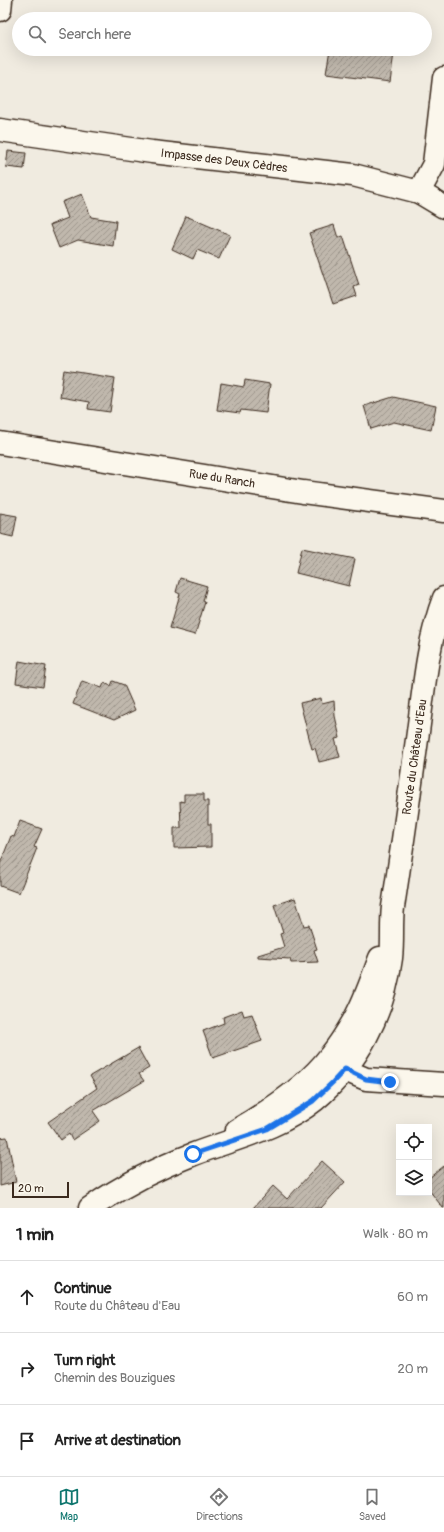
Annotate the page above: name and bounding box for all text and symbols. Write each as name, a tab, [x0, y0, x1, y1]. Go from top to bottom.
search box	[12, 12, 432, 56]
icon: search	[26, 23, 48, 45]
text: Search here	[58, 25, 131, 44]
street label: Impasse des Deux Cèdres	[160, 146, 289, 176]
street label: Rue du Ranch	[188, 466, 256, 492]
street label: Route du Château d'Eau	[399, 698, 431, 816]
route end	[381, 1073, 399, 1091]
map controls	[396, 1124, 432, 1196]
button: locate	[396, 1124, 432, 1160]
route start	[184, 1145, 202, 1163]
button: layers	[396, 1160, 432, 1196]
scale bar	[12, 1180, 69, 1199]
text: 20 m	[18, 1182, 44, 1195]
text: 1 min	[16, 1224, 54, 1245]
text: Walk · 80 m	[363, 1226, 428, 1242]
text: Continue	[54, 1279, 112, 1298]
icon: ahead	[16, 1286, 38, 1308]
text: 60 m	[397, 1289, 428, 1305]
text: Route du Château d'Eau	[54, 1298, 180, 1314]
text: Turn right	[54, 1351, 115, 1370]
icon: right	[16, 1358, 38, 1380]
text: 20 m	[397, 1361, 428, 1377]
text: Chemin des Bouzigues	[54, 1370, 175, 1386]
icon: arrive	[16, 1430, 38, 1452]
text: Arrive at destination	[54, 1431, 181, 1450]
tab: Map	[58, 1486, 80, 1523]
tab: Directions	[196, 1486, 243, 1523]
tab: Saved	[359, 1486, 386, 1523]

